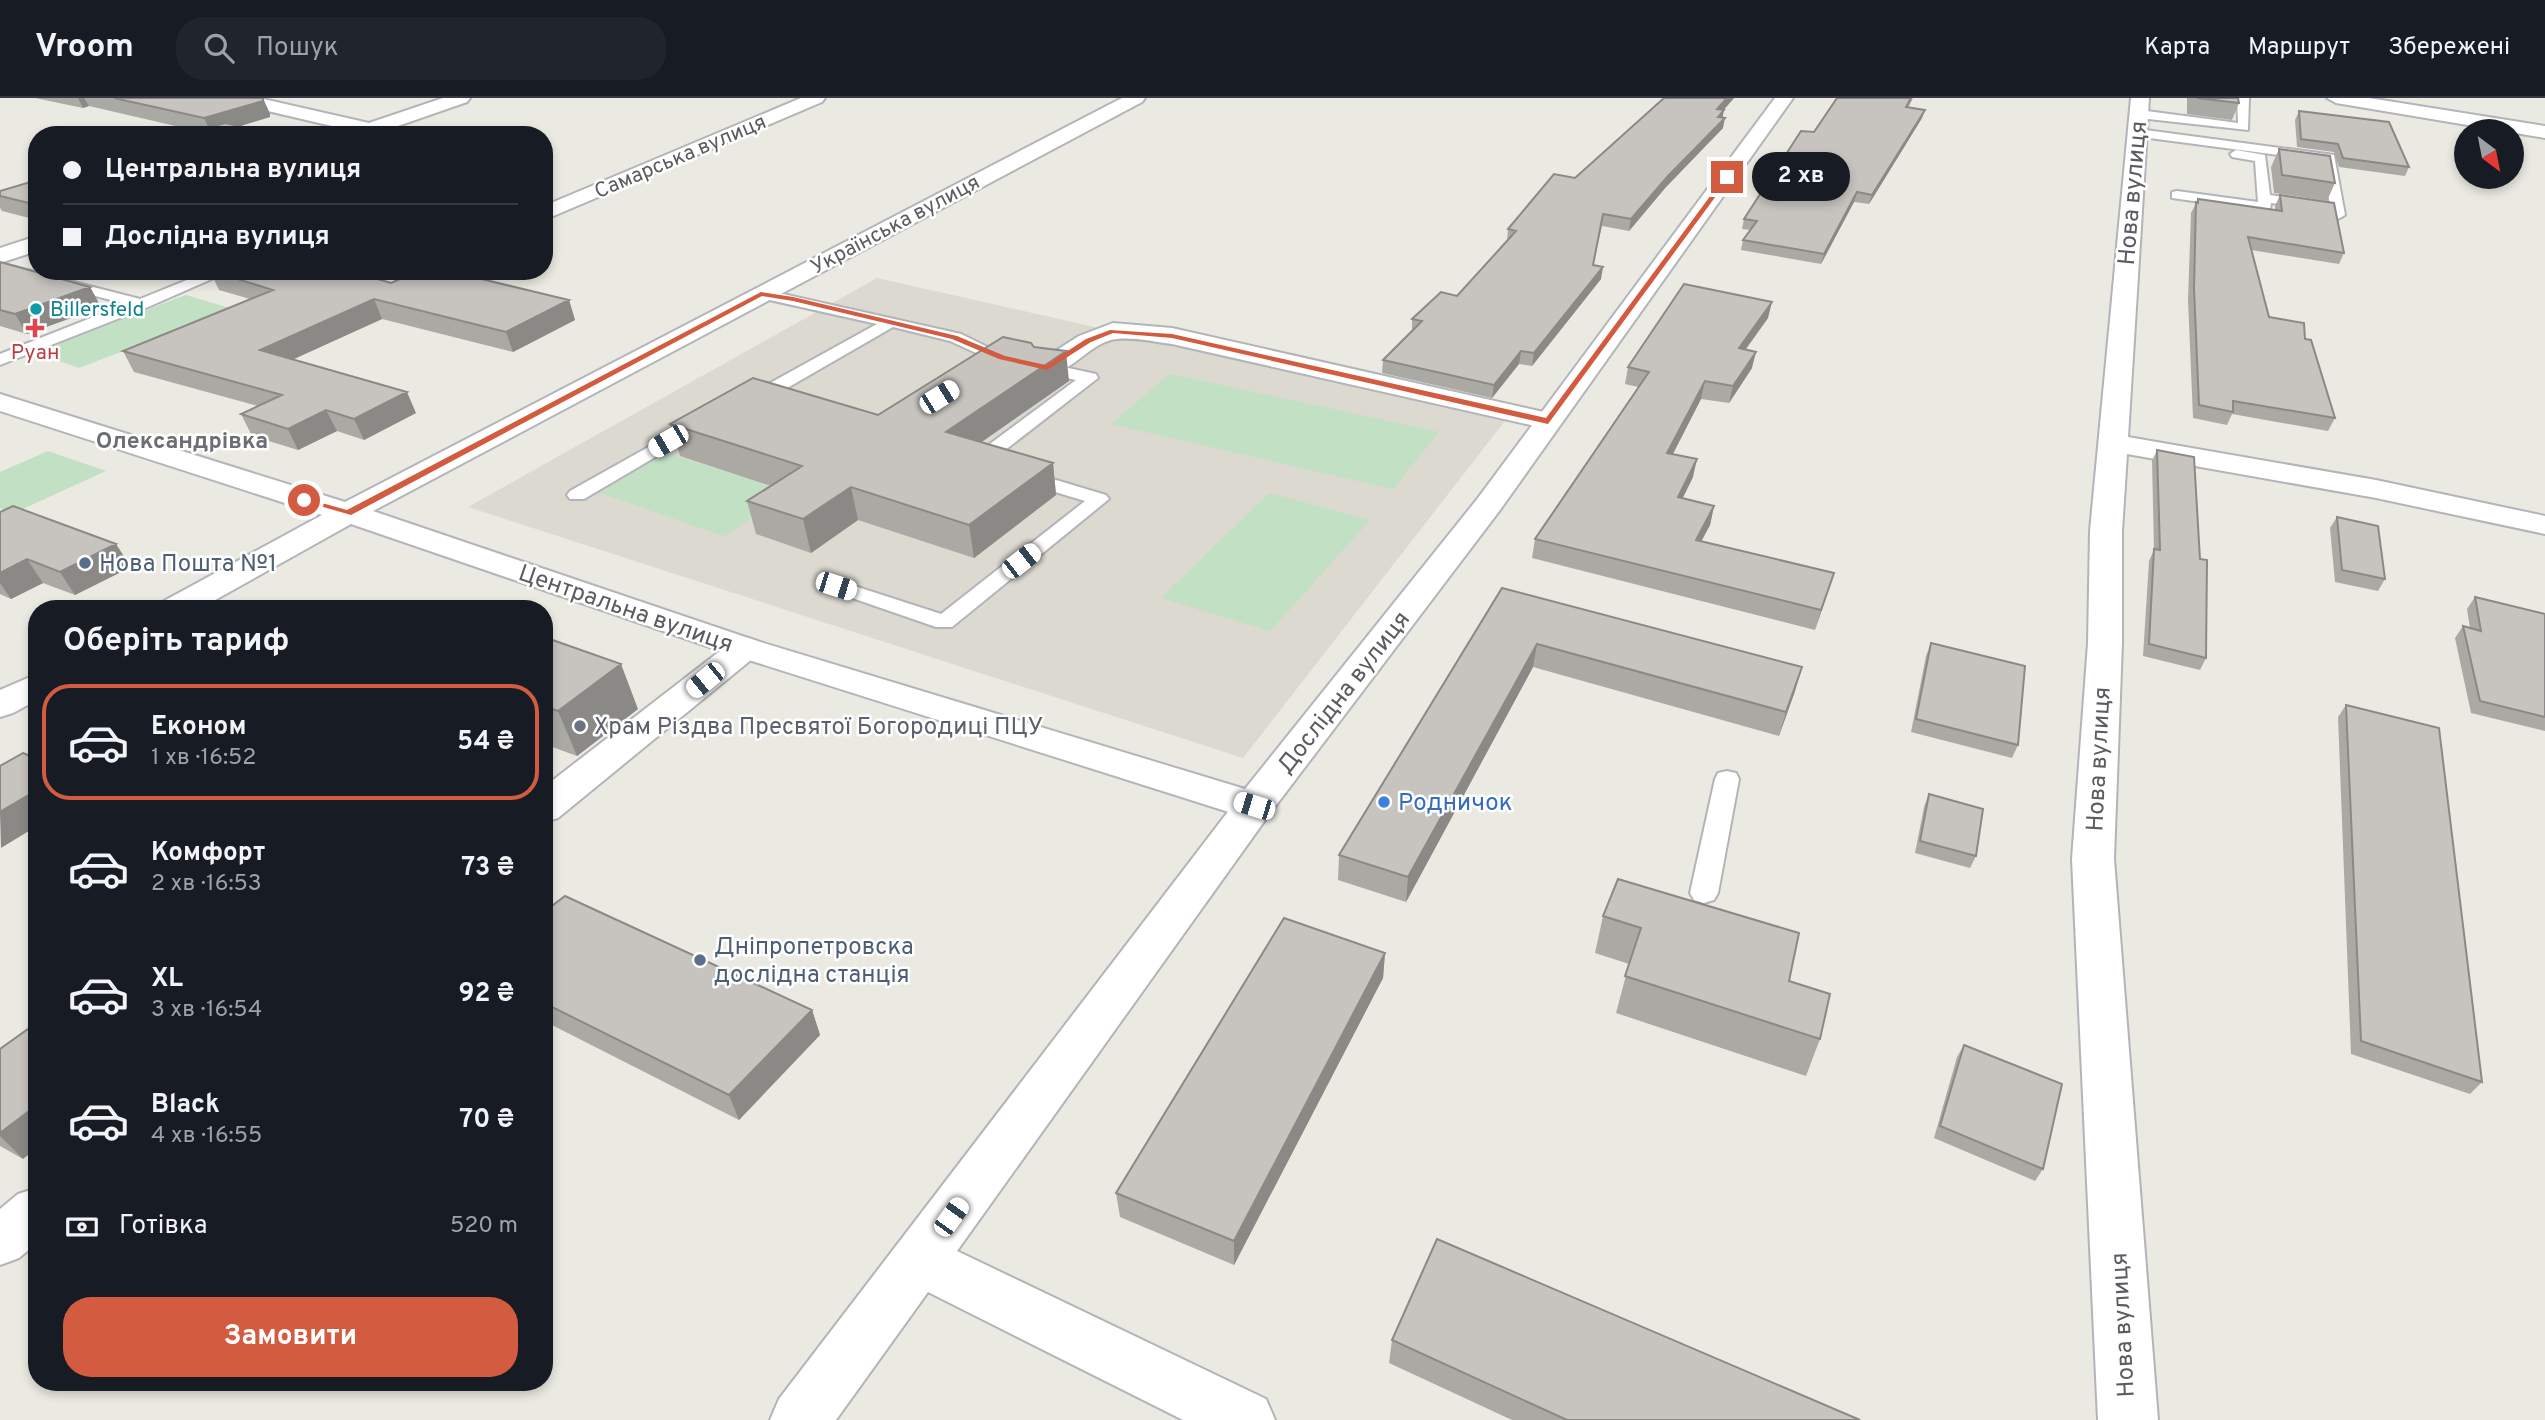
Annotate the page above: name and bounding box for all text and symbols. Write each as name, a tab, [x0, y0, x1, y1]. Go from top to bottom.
search box	[176, 17, 666, 80]
text: Vroom	[35, 27, 134, 69]
icon: search	[200, 29, 238, 67]
text: Пошук	[256, 32, 339, 65]
text: Карта	[2144, 33, 2210, 63]
text: Маршрут	[2248, 33, 2350, 63]
text: Збережені	[2388, 33, 2510, 63]
street label: Самарська вулиця	[591, 109, 771, 206]
north arrow	[2454, 119, 2524, 189]
map controls	[2454, 119, 2524, 189]
street label: Нова вулиця	[2113, 120, 2155, 267]
callout: 2 хв	[1752, 153, 1850, 202]
text: Центральна вулиця	[105, 154, 361, 187]
route end	[1711, 161, 1743, 193]
text: 2 хв	[1778, 162, 1824, 191]
street label: Українська вулиця	[806, 169, 985, 281]
text: Дослідна вулиця	[105, 221, 330, 254]
place label: Billersfeld	[50, 297, 144, 324]
marker: Billersfeld	[28, 301, 44, 317]
marker: Руан	[27, 320, 43, 336]
place label: Руан	[11, 340, 59, 367]
car	[916, 377, 963, 417]
car	[645, 421, 692, 461]
district label: Олександрівка	[96, 428, 268, 457]
route start	[288, 484, 320, 516]
car	[998, 540, 1045, 582]
place label: Нова Пошта №1	[99, 550, 277, 580]
marker: Нова Пошта №1	[77, 555, 93, 571]
street label: Центральна вулиця	[514, 559, 737, 661]
car	[813, 570, 860, 602]
street label: Дослідна вулиця	[1272, 606, 1418, 781]
text: Оберіть тариф	[63, 622, 289, 662]
car	[683, 659, 728, 701]
street label: Нова вулиця	[2081, 686, 2119, 832]
icon: car	[67, 711, 130, 774]
text: Економ	[151, 711, 246, 744]
place label: Храм Різдва Пресвятої Богородиці ПЦУ	[594, 713, 1043, 743]
marker: Храм Різдва Пресвятої Богородиці ПЦУ	[572, 718, 588, 734]
text: 54 ₴	[457, 726, 514, 759]
text: 1 хв · 16:52	[151, 744, 256, 773]
place label: Родничок	[1398, 789, 1512, 819]
car	[1231, 790, 1278, 822]
marker: Родничок	[1376, 794, 1392, 810]
icon: car	[67, 837, 130, 900]
text: Комфорт	[151, 837, 265, 870]
text: 73 ₴	[461, 852, 514, 885]
text: 2 хв · 16:53	[151, 870, 262, 899]
place label: Дніпропетровска дослідна станція	[714, 933, 914, 991]
marker: Дніпропетровска дослідна станція	[692, 952, 708, 968]
icon: car	[67, 963, 130, 1026]
text: XL	[151, 963, 183, 996]
text: 92 ₴	[459, 978, 514, 1011]
text: 3 хв · 16:54	[151, 996, 262, 1025]
icon: car	[67, 1089, 130, 1152]
text: Black	[151, 1089, 220, 1122]
text: 70 ₴	[459, 1104, 514, 1137]
text: 4 хв · 16:55	[151, 1122, 262, 1151]
car	[931, 1194, 972, 1240]
icon: cash	[63, 1208, 101, 1246]
text: Готівка	[119, 1210, 208, 1243]
text: 520 m	[450, 1212, 518, 1241]
street label: Нова вулиця	[2105, 1252, 2143, 1398]
button: Замовити	[63, 1297, 518, 1377]

